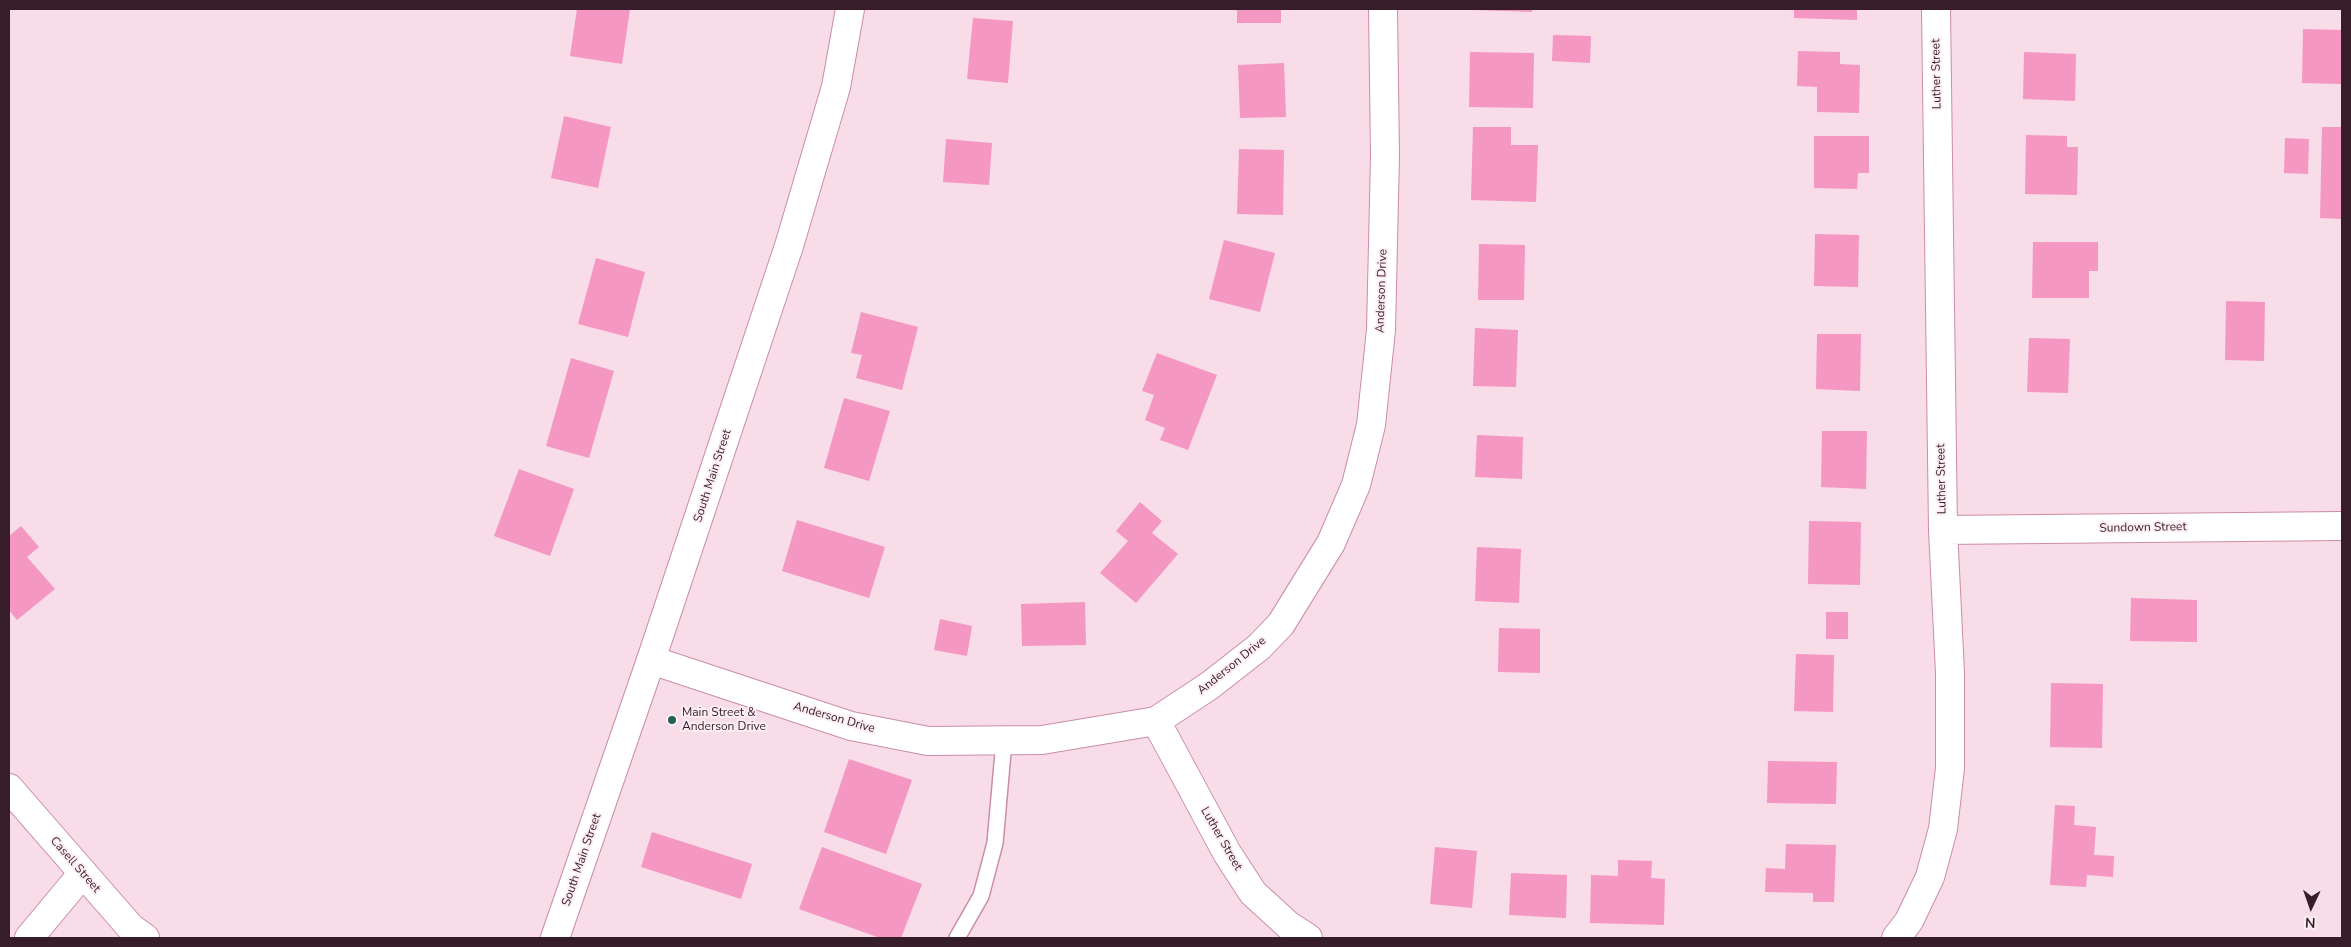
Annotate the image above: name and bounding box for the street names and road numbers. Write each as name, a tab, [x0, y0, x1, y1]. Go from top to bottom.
street label: Luther Street	[1929, 39, 1945, 109]
street label: Anderson Drive	[1373, 249, 1391, 333]
street label: South Main Street	[691, 428, 735, 524]
street label: Luther Street	[1934, 444, 1950, 514]
street label: Sundown Street	[2099, 520, 2187, 536]
street label: Anderson Drive	[1195, 634, 1269, 698]
street label: Anderson Drive	[792, 700, 876, 736]
street label: Luther Street	[1197, 805, 1245, 873]
street label: South Main Street	[559, 812, 605, 908]
street label: Casell Street	[47, 834, 103, 896]

